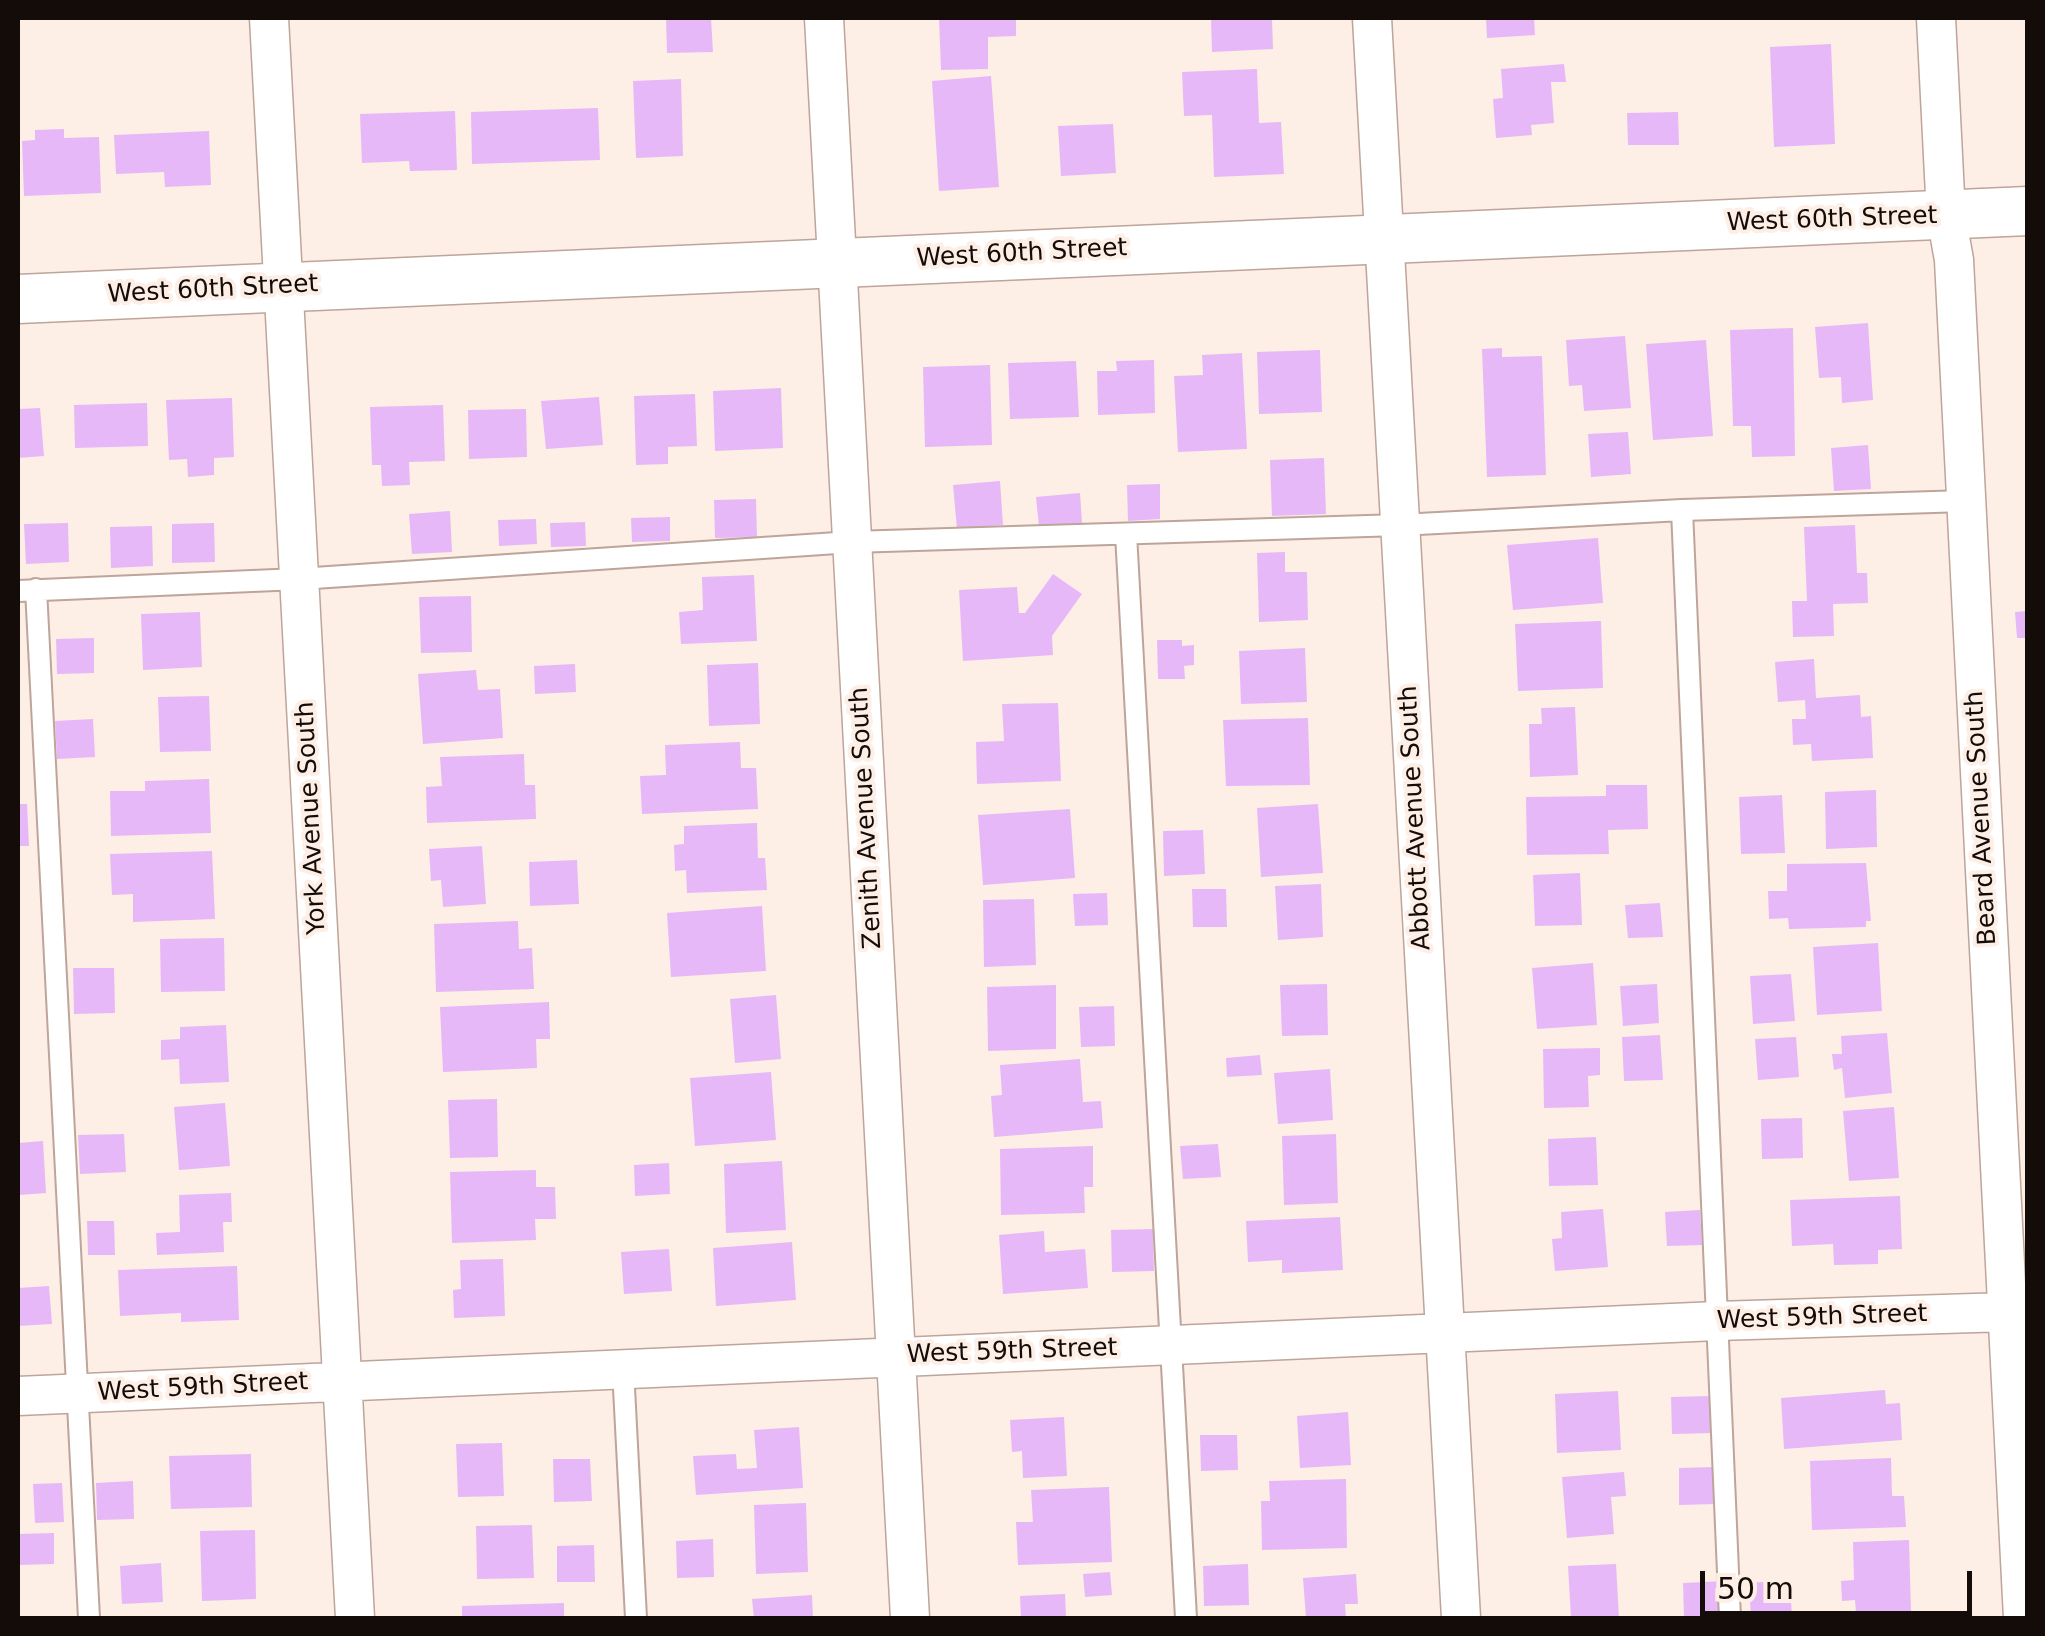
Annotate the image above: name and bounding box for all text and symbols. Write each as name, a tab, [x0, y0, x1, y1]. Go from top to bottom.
street label: West 60th Street	[1726, 201, 1938, 239]
street label: West 60th Street	[916, 234, 1128, 274]
street label: West 60th Street	[107, 270, 319, 310]
street label: Abbott Avenue South	[1394, 685, 1438, 951]
street label: Zenith Avenue South	[845, 686, 889, 950]
street label: Beard Avenue South	[1960, 690, 2004, 946]
street label: York Avenue South	[291, 701, 333, 935]
street label: West 59th Street	[1716, 1299, 1928, 1337]
street label: West 59th Street	[906, 1333, 1118, 1371]
street label: West 59th Street	[97, 1368, 309, 1408]
scale bar	[1705, 1551, 1978, 1613]
text: 50 m	[1717, 1571, 1794, 1606]

